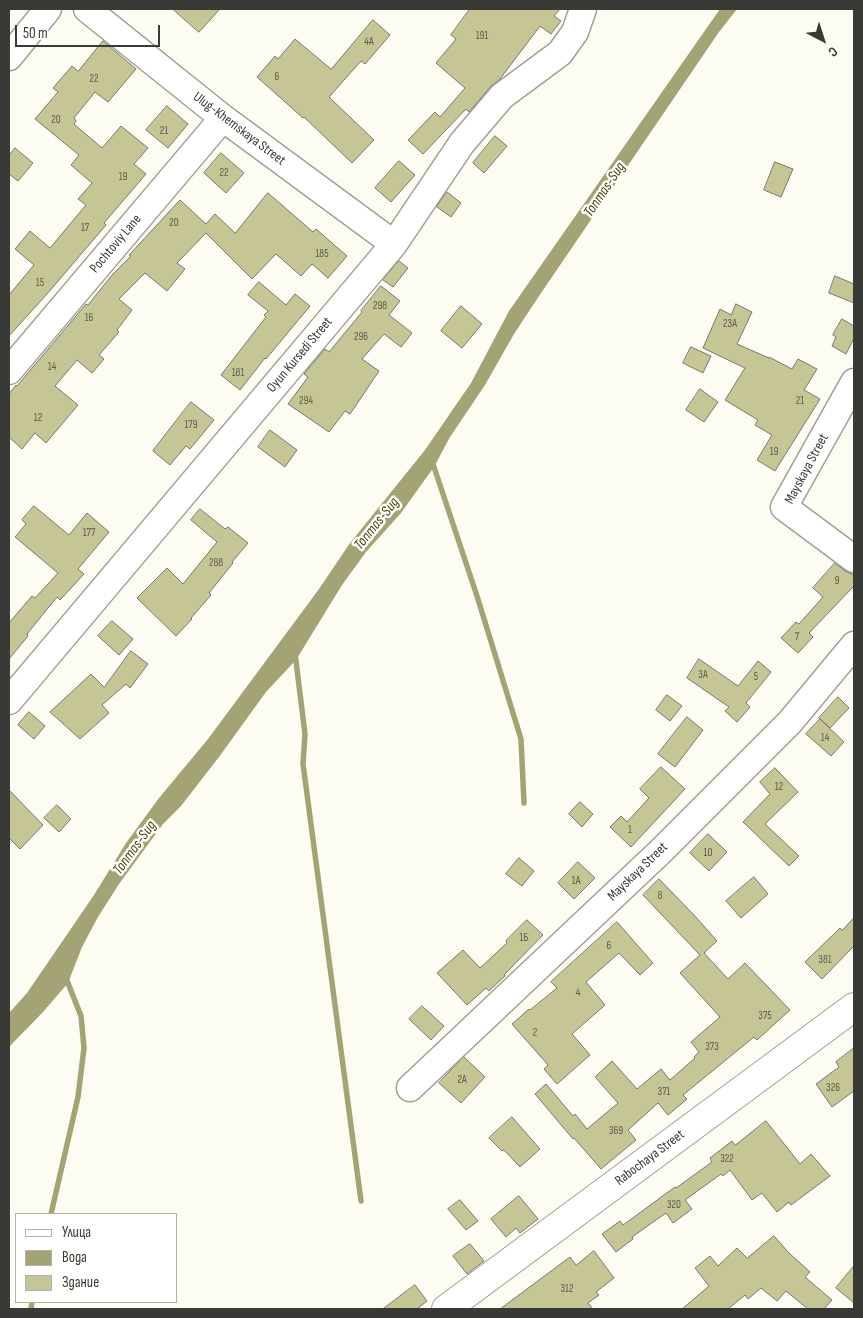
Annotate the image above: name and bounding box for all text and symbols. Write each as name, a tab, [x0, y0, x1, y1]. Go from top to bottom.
scale bar	[18, 15, 162, 47]
north arrow	[798, 15, 848, 65]
text: 50 m	[23, 24, 48, 43]
house number: 191	[476, 29, 488, 43]
house number: 4А	[364, 35, 374, 49]
text: С	[825, 43, 841, 61]
house number: 6	[275, 70, 279, 84]
house number: 22	[89, 72, 99, 86]
street label: Ulug-Khemskaya Street	[189, 89, 289, 169]
house number: 20	[51, 113, 61, 127]
house number: 21	[160, 124, 168, 138]
water label: Tonmas-Sug	[580, 159, 630, 221]
house number: 22	[219, 166, 229, 180]
house number: 19	[119, 170, 127, 184]
street label: Pochtoviy Lane	[87, 211, 145, 277]
house number: 20	[169, 216, 179, 230]
house number: 17	[81, 221, 89, 235]
house number: 185	[315, 247, 329, 261]
house number: 15	[36, 276, 44, 290]
house number: 298	[373, 299, 387, 313]
house number: 16	[85, 311, 93, 325]
street label: Oyun Kursedi Street	[264, 314, 336, 396]
house number: 23А	[723, 317, 737, 331]
house number: 296	[354, 330, 368, 344]
house number: 14	[48, 360, 56, 374]
house number: 181	[232, 366, 244, 380]
house number: 294	[299, 394, 313, 408]
house number: 21	[796, 394, 804, 408]
house number: 12	[34, 411, 42, 425]
house number: 179	[184, 418, 198, 432]
street label: Mayskaya Street	[782, 431, 832, 507]
house number: 19	[770, 445, 778, 459]
water label: Tonmas-Sug	[351, 494, 403, 554]
house number: 177	[83, 526, 95, 540]
house number: 288	[209, 556, 223, 570]
house number: 9	[835, 574, 839, 588]
house number: 7	[795, 630, 799, 644]
house number: 3А	[698, 668, 708, 682]
house number: 5	[754, 670, 758, 684]
house number: 14	[821, 731, 829, 745]
house number: 12	[775, 780, 783, 794]
water label: Tonmas-Sug	[110, 818, 160, 878]
house number: 1	[628, 823, 632, 837]
street label: Mayskaya Street	[604, 839, 672, 905]
house number: 10	[704, 846, 712, 860]
house number: 1А	[572, 874, 580, 888]
house number: 8	[658, 889, 662, 903]
house number: 1Б	[520, 931, 528, 945]
house number: 6	[607, 939, 611, 953]
house number: 381	[818, 953, 832, 967]
house number: 4	[576, 986, 580, 1000]
house number: 375	[758, 1009, 772, 1023]
house number: 2	[533, 1026, 537, 1040]
house number: 373	[705, 1040, 719, 1054]
house number: 2А	[457, 1073, 467, 1087]
house number: 326	[826, 1081, 840, 1095]
house number: 371	[658, 1085, 670, 1099]
house number: 369	[609, 1124, 623, 1138]
street label: Rabochaya Street	[612, 1126, 688, 1190]
house number: 322	[720, 1152, 734, 1166]
house number: 320	[667, 1198, 681, 1212]
legend	[15, 1213, 178, 1303]
text: Улица	[62, 1223, 91, 1242]
text: Вода	[62, 1248, 87, 1267]
text: Здание	[62, 1273, 99, 1292]
house number: 312	[560, 1282, 574, 1296]

